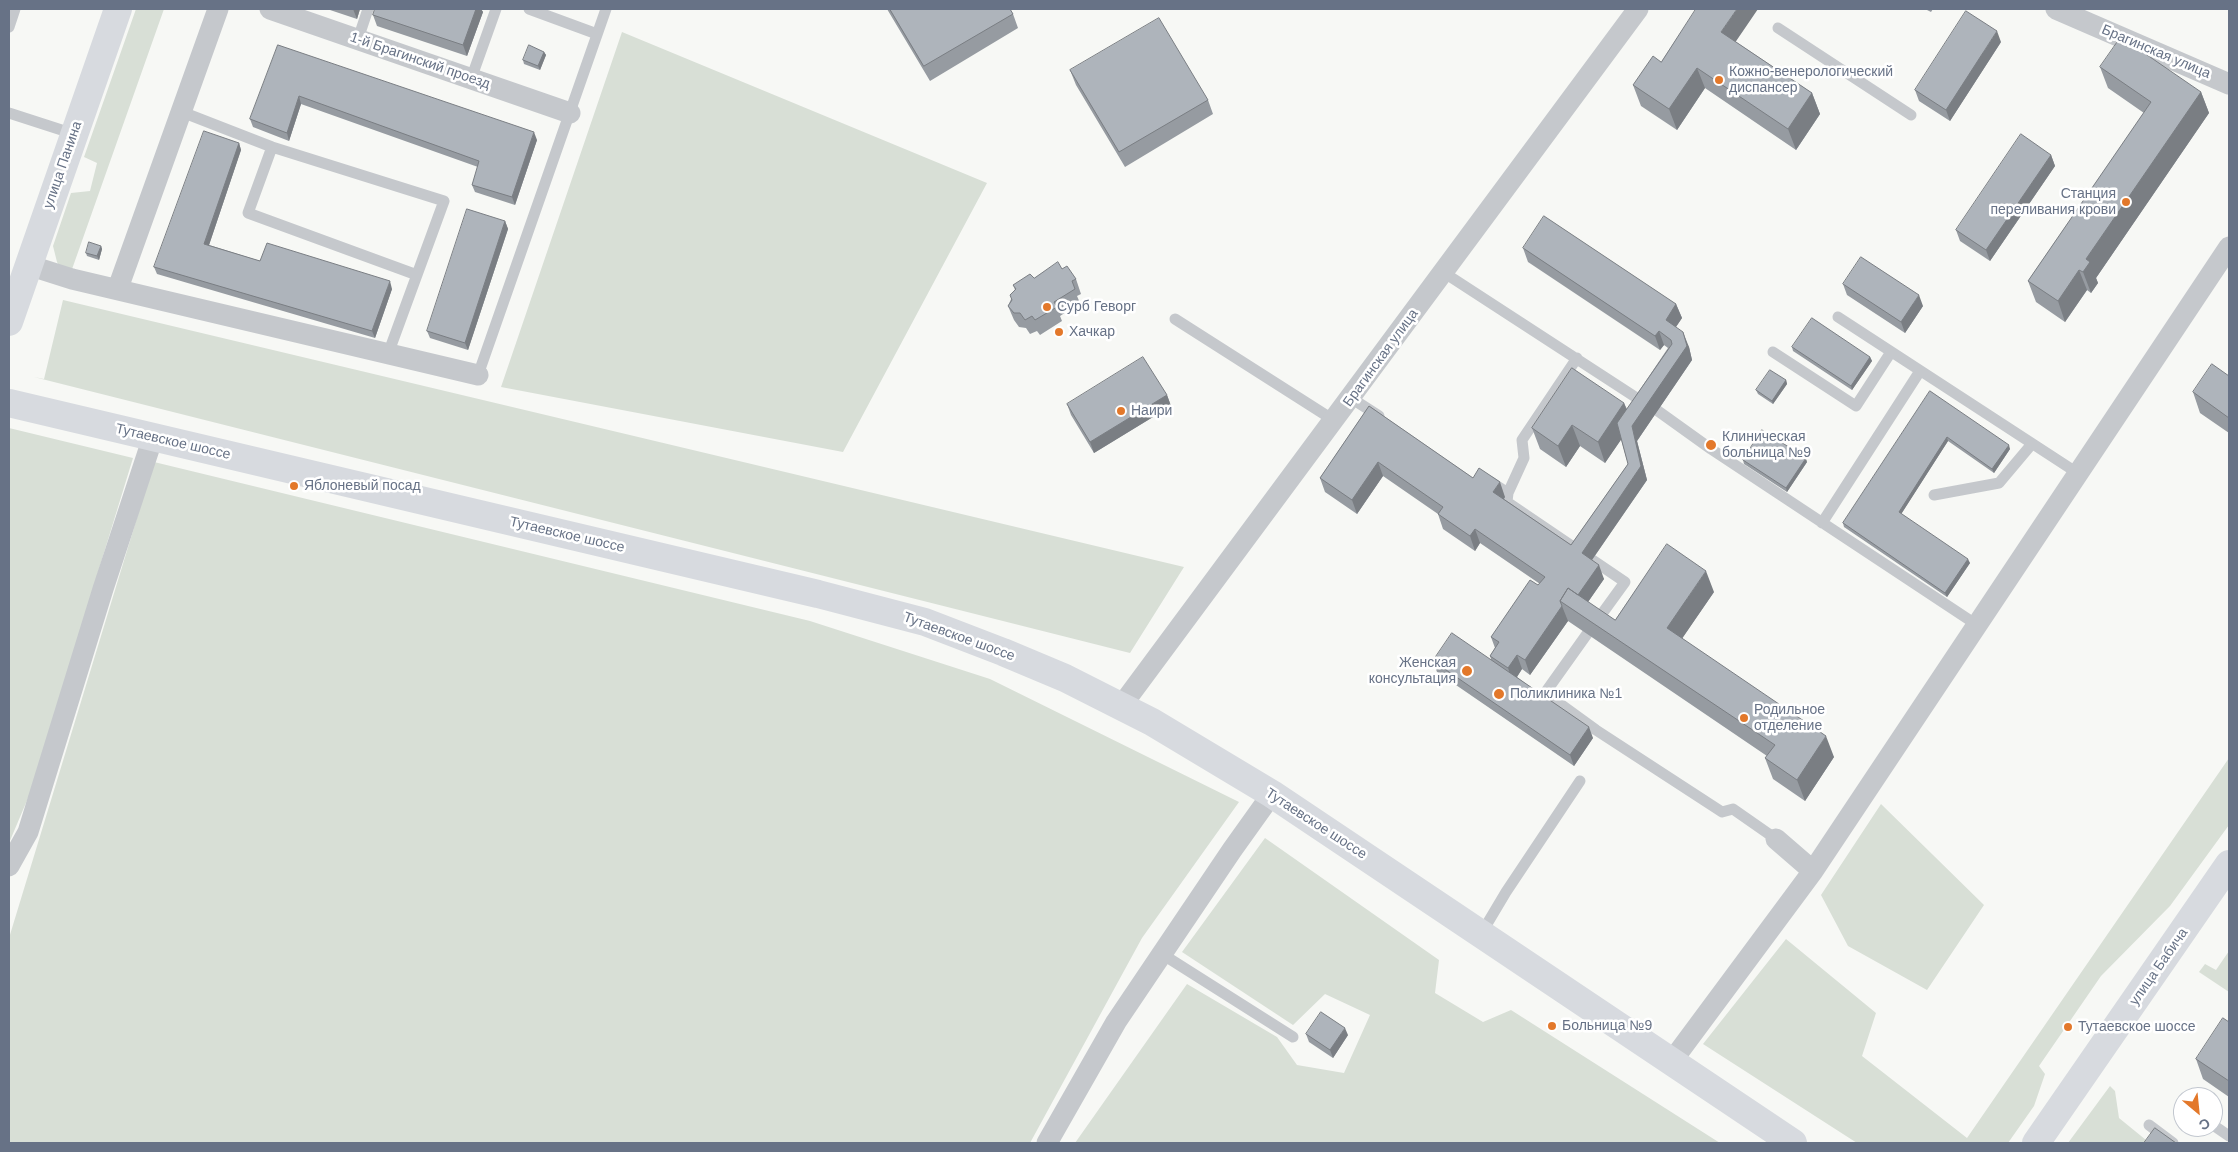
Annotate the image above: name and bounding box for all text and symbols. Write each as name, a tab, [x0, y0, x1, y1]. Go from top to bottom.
street label: Брагинская улица	[2099, 21, 2213, 83]
street label: 1-й Брагинский проезд	[348, 29, 492, 93]
place label: Кожно-венерологический диспансер	[1729, 64, 1893, 96]
marker: Кожно-венерологический диспансер	[1713, 74, 1725, 86]
street label: улица Панина	[40, 119, 86, 211]
place label: Станция переливания крови	[1990, 186, 2116, 218]
marker: Станция переливания крови	[2120, 196, 2132, 208]
place label: Сурб Геворг	[1057, 299, 1136, 315]
marker: Сурб Геворг	[1041, 301, 1053, 313]
street label: Брагинская улица	[1340, 306, 1422, 410]
place label: Хачкар	[1069, 324, 1115, 340]
marker: Хачкар	[1053, 326, 1065, 338]
place label: Наири	[1131, 403, 1172, 419]
marker: Наири	[1115, 405, 1127, 417]
street label: Тутаевское шоссе	[114, 421, 232, 463]
place label: Клиническая больница №9	[1722, 429, 1811, 462]
marker: Клиническая больница №9	[1704, 438, 1718, 452]
place label: Яблоневый посад	[304, 478, 421, 494]
marker: Яблоневый посад	[288, 480, 300, 492]
street label: Тутаевское шоссе	[508, 514, 626, 556]
street label: Тутаевское шоссе	[901, 609, 1017, 665]
place label: Женская консультация	[1369, 655, 1456, 688]
marker: Женская консультация	[1460, 664, 1474, 678]
place label: Поликлиника №1	[1510, 686, 1622, 702]
marker: Поликлиника №1	[1492, 687, 1506, 701]
place label: Родильное отделение	[1754, 702, 1825, 734]
marker: Родильное отделение	[1738, 712, 1750, 724]
street label: Тутаевское шоссе	[1262, 785, 1370, 863]
street label: улица Бабича	[2126, 925, 2192, 1009]
place label: Больница №9	[1562, 1018, 1652, 1034]
place label: Тутаевское шоссе	[2078, 1019, 2195, 1035]
marker: Больница №9	[1546, 1020, 1558, 1032]
marker: Тутаевское шоссе	[2062, 1021, 2074, 1033]
north arrow	[2173, 1087, 2223, 1137]
text: С	[2196, 1115, 2213, 1134]

